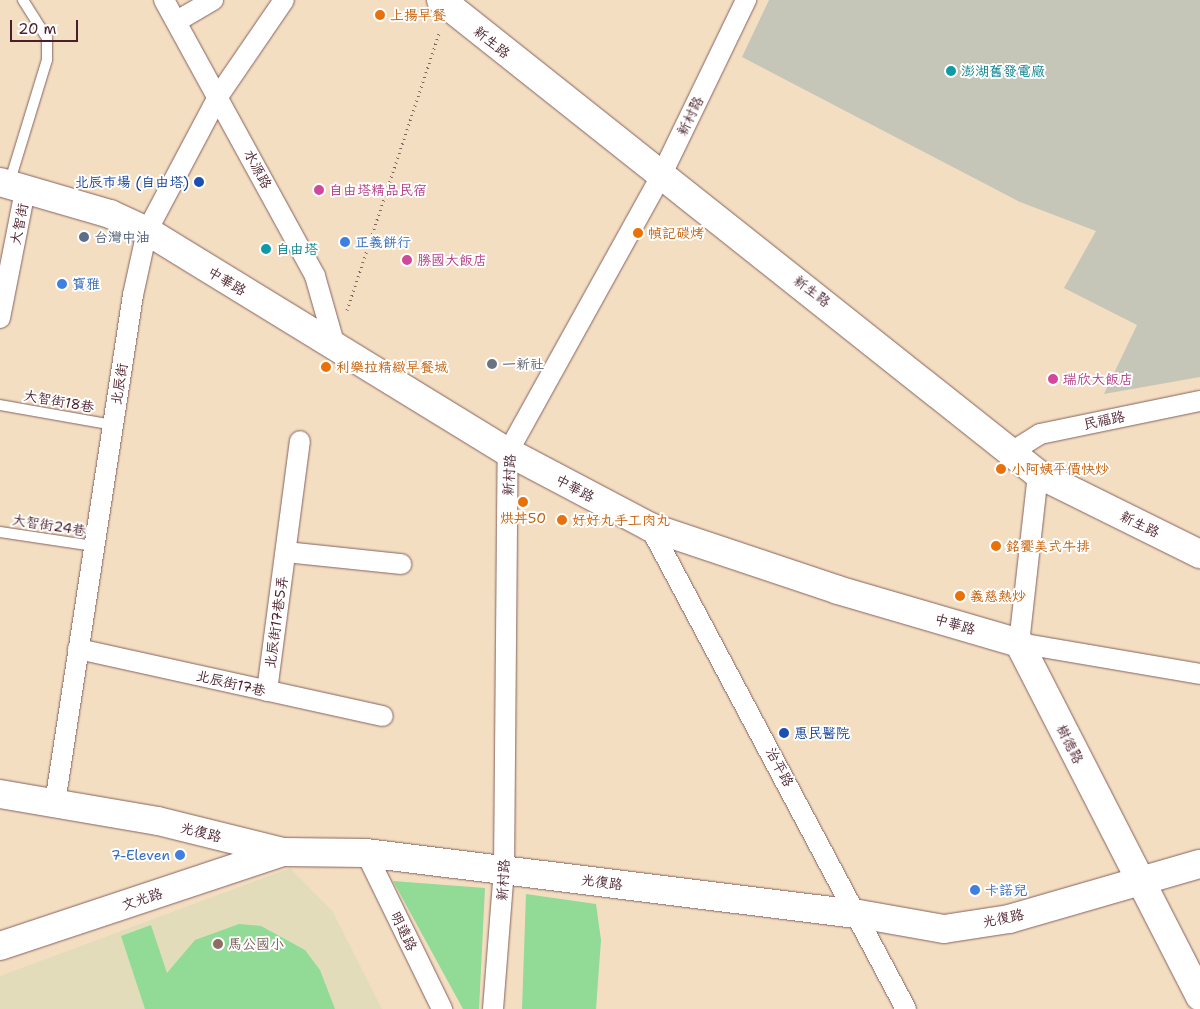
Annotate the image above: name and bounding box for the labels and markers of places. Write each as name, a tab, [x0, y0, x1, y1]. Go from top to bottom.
place label: 上揚早餐	[390, 7, 446, 23]
marker: 上揚早餐	[374, 9, 386, 21]
place label: 澎湖舊發電廠	[961, 63, 1045, 79]
marker: 澎湖舊發電廠	[945, 65, 957, 77]
place label: 北辰市場 (自由塔)	[74, 174, 189, 190]
marker: 北辰市場 (自由塔)	[193, 176, 205, 188]
place label: 自由塔精品民宿	[329, 182, 427, 198]
marker: 自由塔精品民宿	[313, 184, 325, 196]
place label: 幀記碳烤	[648, 225, 704, 241]
marker: 幀記碳烤	[632, 227, 644, 239]
place label: 台灣中油	[94, 229, 150, 245]
marker: 台灣中油	[78, 231, 90, 243]
place label: 正義餅行	[355, 234, 411, 250]
marker: 正義餅行	[339, 236, 351, 248]
place label: 自由塔	[276, 241, 318, 257]
marker: 自由塔	[260, 243, 272, 255]
place label: 勝國大飯店	[417, 252, 487, 268]
marker: 勝國大飯店	[401, 254, 413, 266]
place label: 寶雅	[72, 276, 100, 292]
marker: 寶雅	[56, 278, 68, 290]
place label: 一新社	[502, 356, 544, 372]
marker: 一新社	[486, 358, 498, 370]
place label: 利樂拉精緻早餐城	[336, 359, 448, 375]
marker: 利樂拉精緻早餐城	[320, 361, 332, 373]
place label: 瑞欣大飯店	[1063, 371, 1133, 387]
marker: 瑞欣大飯店	[1047, 373, 1059, 385]
place label: 小阿姨平價快炒	[1011, 461, 1109, 477]
marker: 小阿姨平價快炒	[995, 463, 1007, 475]
marker: 烘丼50	[517, 496, 529, 508]
place label: 烘丼50	[500, 510, 546, 526]
place label: 好好丸手工肉丸	[572, 512, 670, 528]
marker: 好好丸手工肉丸	[556, 514, 568, 526]
place label: 銘饗美式牛排	[1006, 538, 1090, 554]
marker: 銘饗美式牛排	[990, 540, 1002, 552]
place label: 義慈熱炒	[970, 588, 1026, 604]
marker: 義慈熱炒	[954, 590, 966, 602]
place label: 惠民醫院	[794, 725, 850, 741]
marker: 惠民醫院	[778, 727, 790, 739]
place label: 7-Eleven	[111, 847, 170, 863]
marker: 7-Eleven	[174, 849, 186, 861]
place label: 卡諾兒	[985, 882, 1027, 898]
marker: 卡諾兒	[969, 884, 981, 896]
place label: 馬公國小	[228, 936, 284, 952]
marker: 馬公國小	[212, 938, 224, 950]

